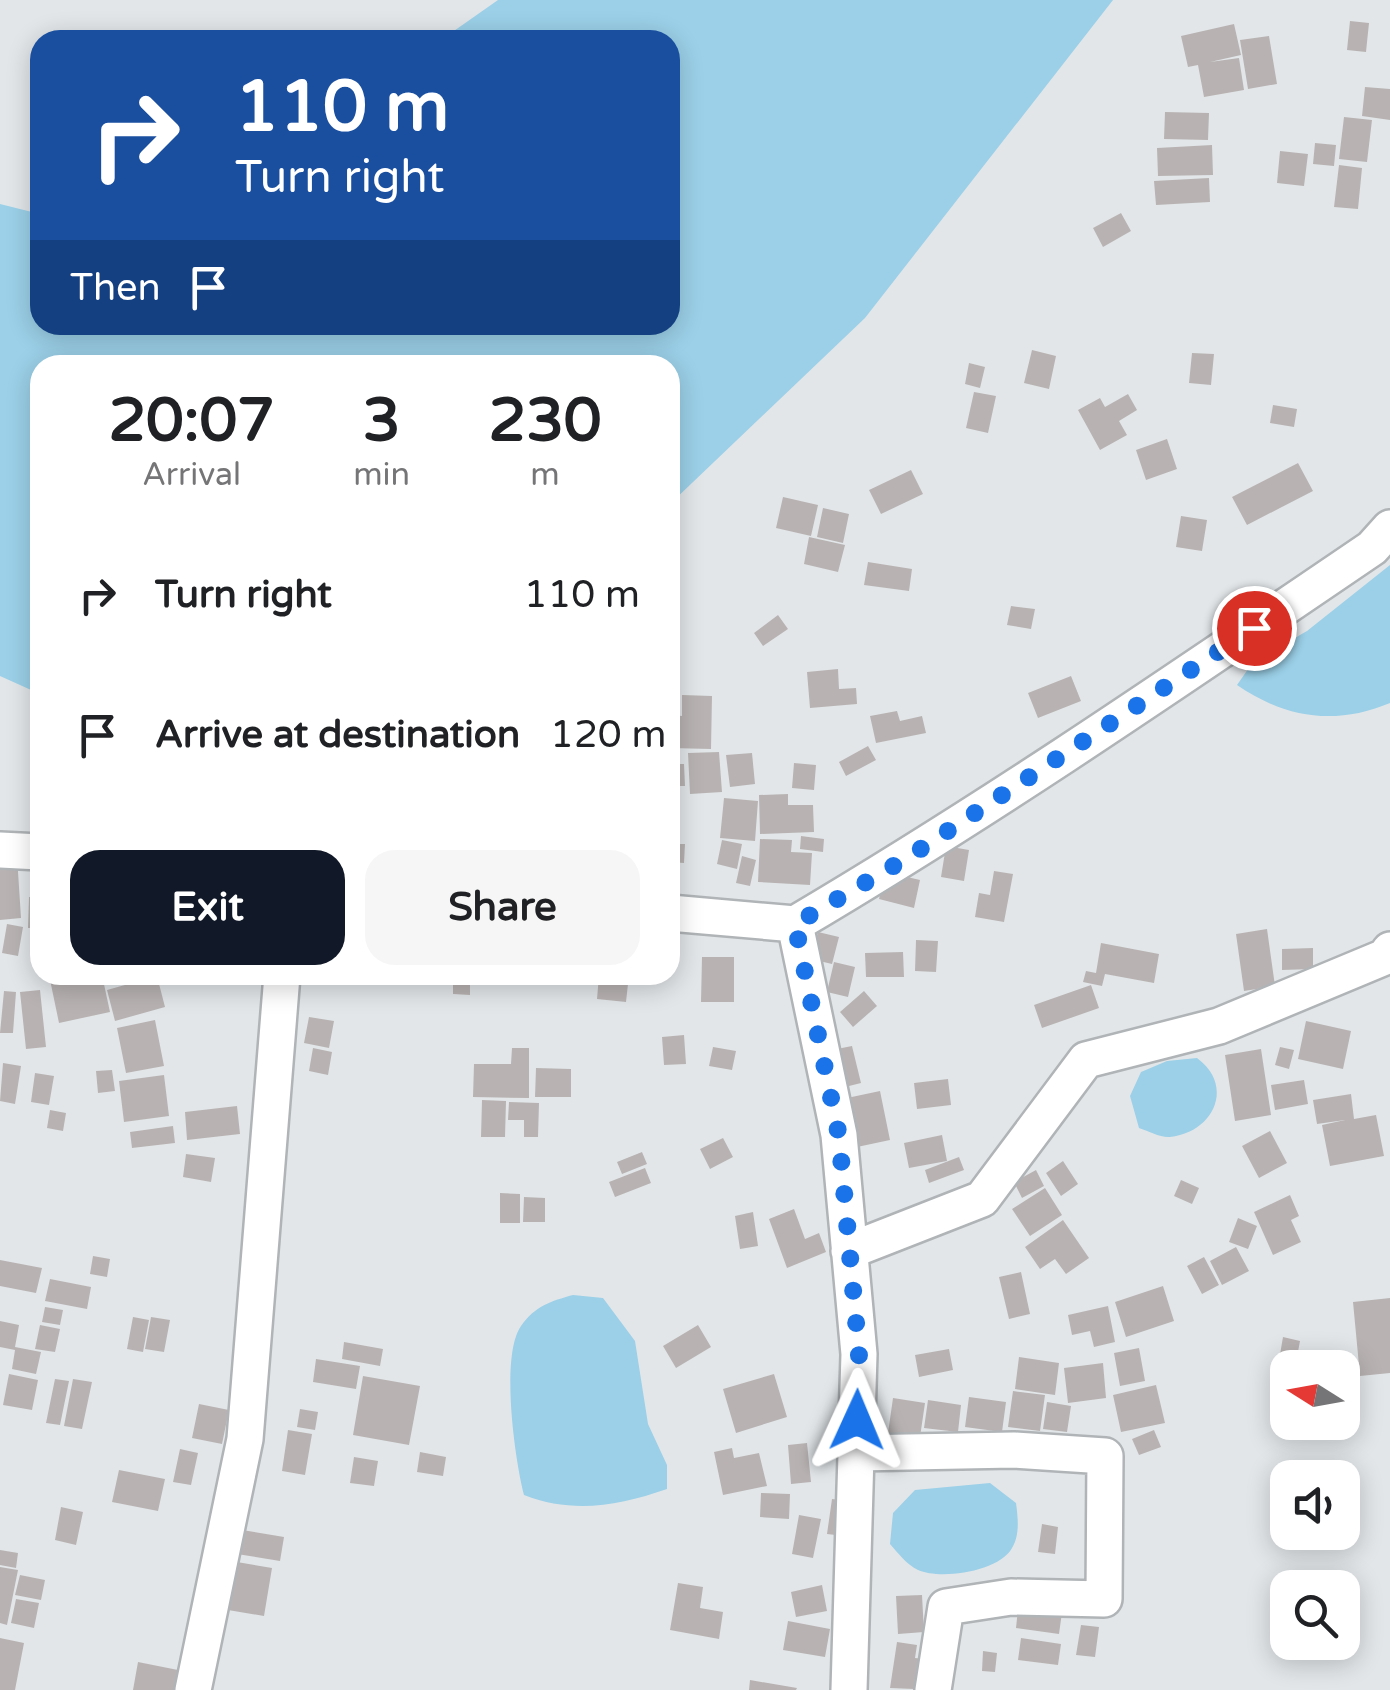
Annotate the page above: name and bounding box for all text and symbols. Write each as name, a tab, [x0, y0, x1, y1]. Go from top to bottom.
text: 110 m	[235, 66, 449, 150]
icon: right	[70, 70, 200, 200]
text: Turn right	[235, 151, 444, 205]
icon: arrive	[181, 260, 236, 315]
text: Then	[70, 265, 161, 311]
text: 20:07	[108, 385, 275, 457]
text: 3	[363, 385, 400, 457]
text: 230	[488, 385, 602, 457]
text: Arrival	[142, 456, 241, 494]
text: min	[353, 456, 410, 494]
text: m	[530, 456, 560, 494]
icon: right	[70, 568, 125, 623]
text: Turn right	[155, 572, 332, 618]
text: 110 m	[524, 572, 640, 618]
pin	[1212, 586, 1297, 671]
icon: arrive	[1227, 601, 1282, 656]
icon: arrive	[70, 708, 125, 763]
text: Arrive at destination	[155, 712, 520, 758]
text: 120 m	[550, 712, 666, 758]
button: Exit	[70, 850, 345, 965]
button: Share	[365, 850, 640, 965]
north arrow	[1270, 1350, 1360, 1440]
map controls	[1270, 1350, 1360, 1660]
position arrow	[805, 1368, 909, 1472]
button: sound	[1270, 1460, 1360, 1550]
button: search	[1270, 1570, 1360, 1660]

